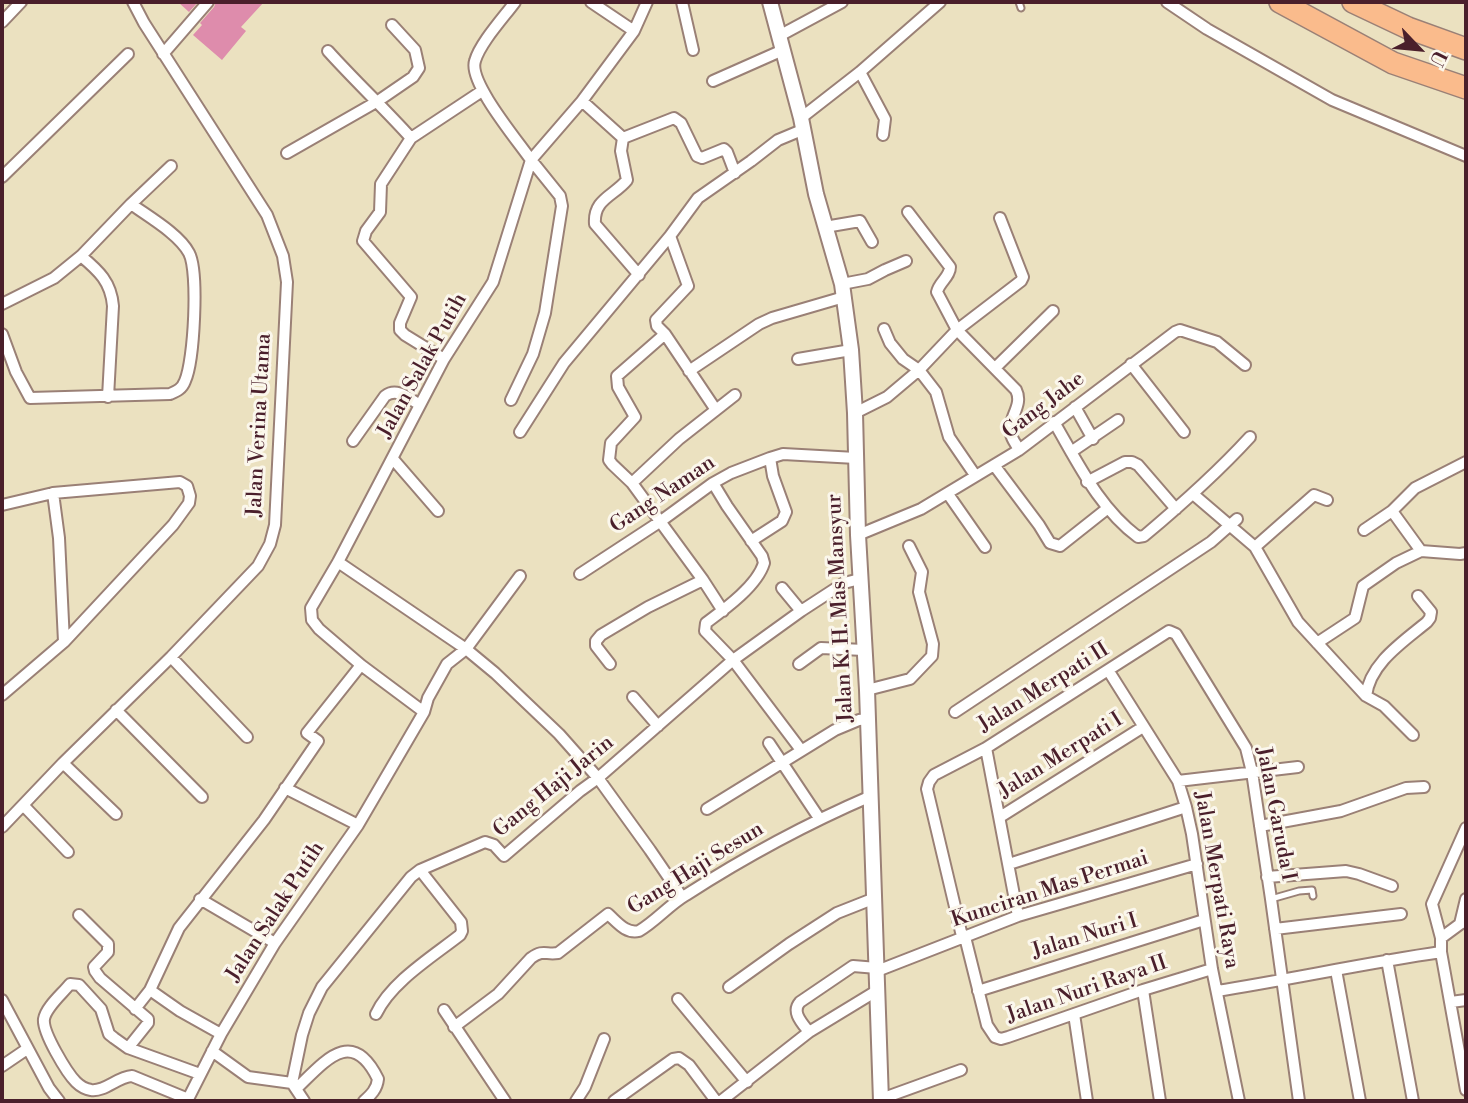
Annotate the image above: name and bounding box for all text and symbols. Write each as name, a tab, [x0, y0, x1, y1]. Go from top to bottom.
north arrow	[1384, 14, 1454, 84]
text: U	[1424, 46, 1452, 70]
street label: Jalan Salak Putih	[373, 289, 473, 443]
street label: Jalan Verina Utama	[243, 333, 277, 517]
street label: Gang Jahe	[998, 367, 1090, 445]
street label: Gang Naman	[606, 451, 720, 539]
street label: Jalan K. H. Mas Mansyur	[822, 493, 860, 723]
street label: Jalan Merpati II	[974, 638, 1114, 738]
street label: Jalan Merpati I	[994, 708, 1128, 804]
street label: Gang Haji Jarin	[489, 731, 619, 843]
street label: Jalan Garuda I	[1250, 745, 1300, 883]
street label: Jalan Merpati Raya	[1188, 789, 1244, 971]
street label: Gang Haji Sesun	[623, 817, 769, 921]
street label: Jalan Salak Putih	[221, 837, 331, 987]
street label: Kunciran Mas Permai	[948, 846, 1152, 934]
street label: Jalan Nuri I	[1029, 909, 1141, 965]
street label: Jalan Nuri Raya II	[1004, 951, 1170, 1029]

